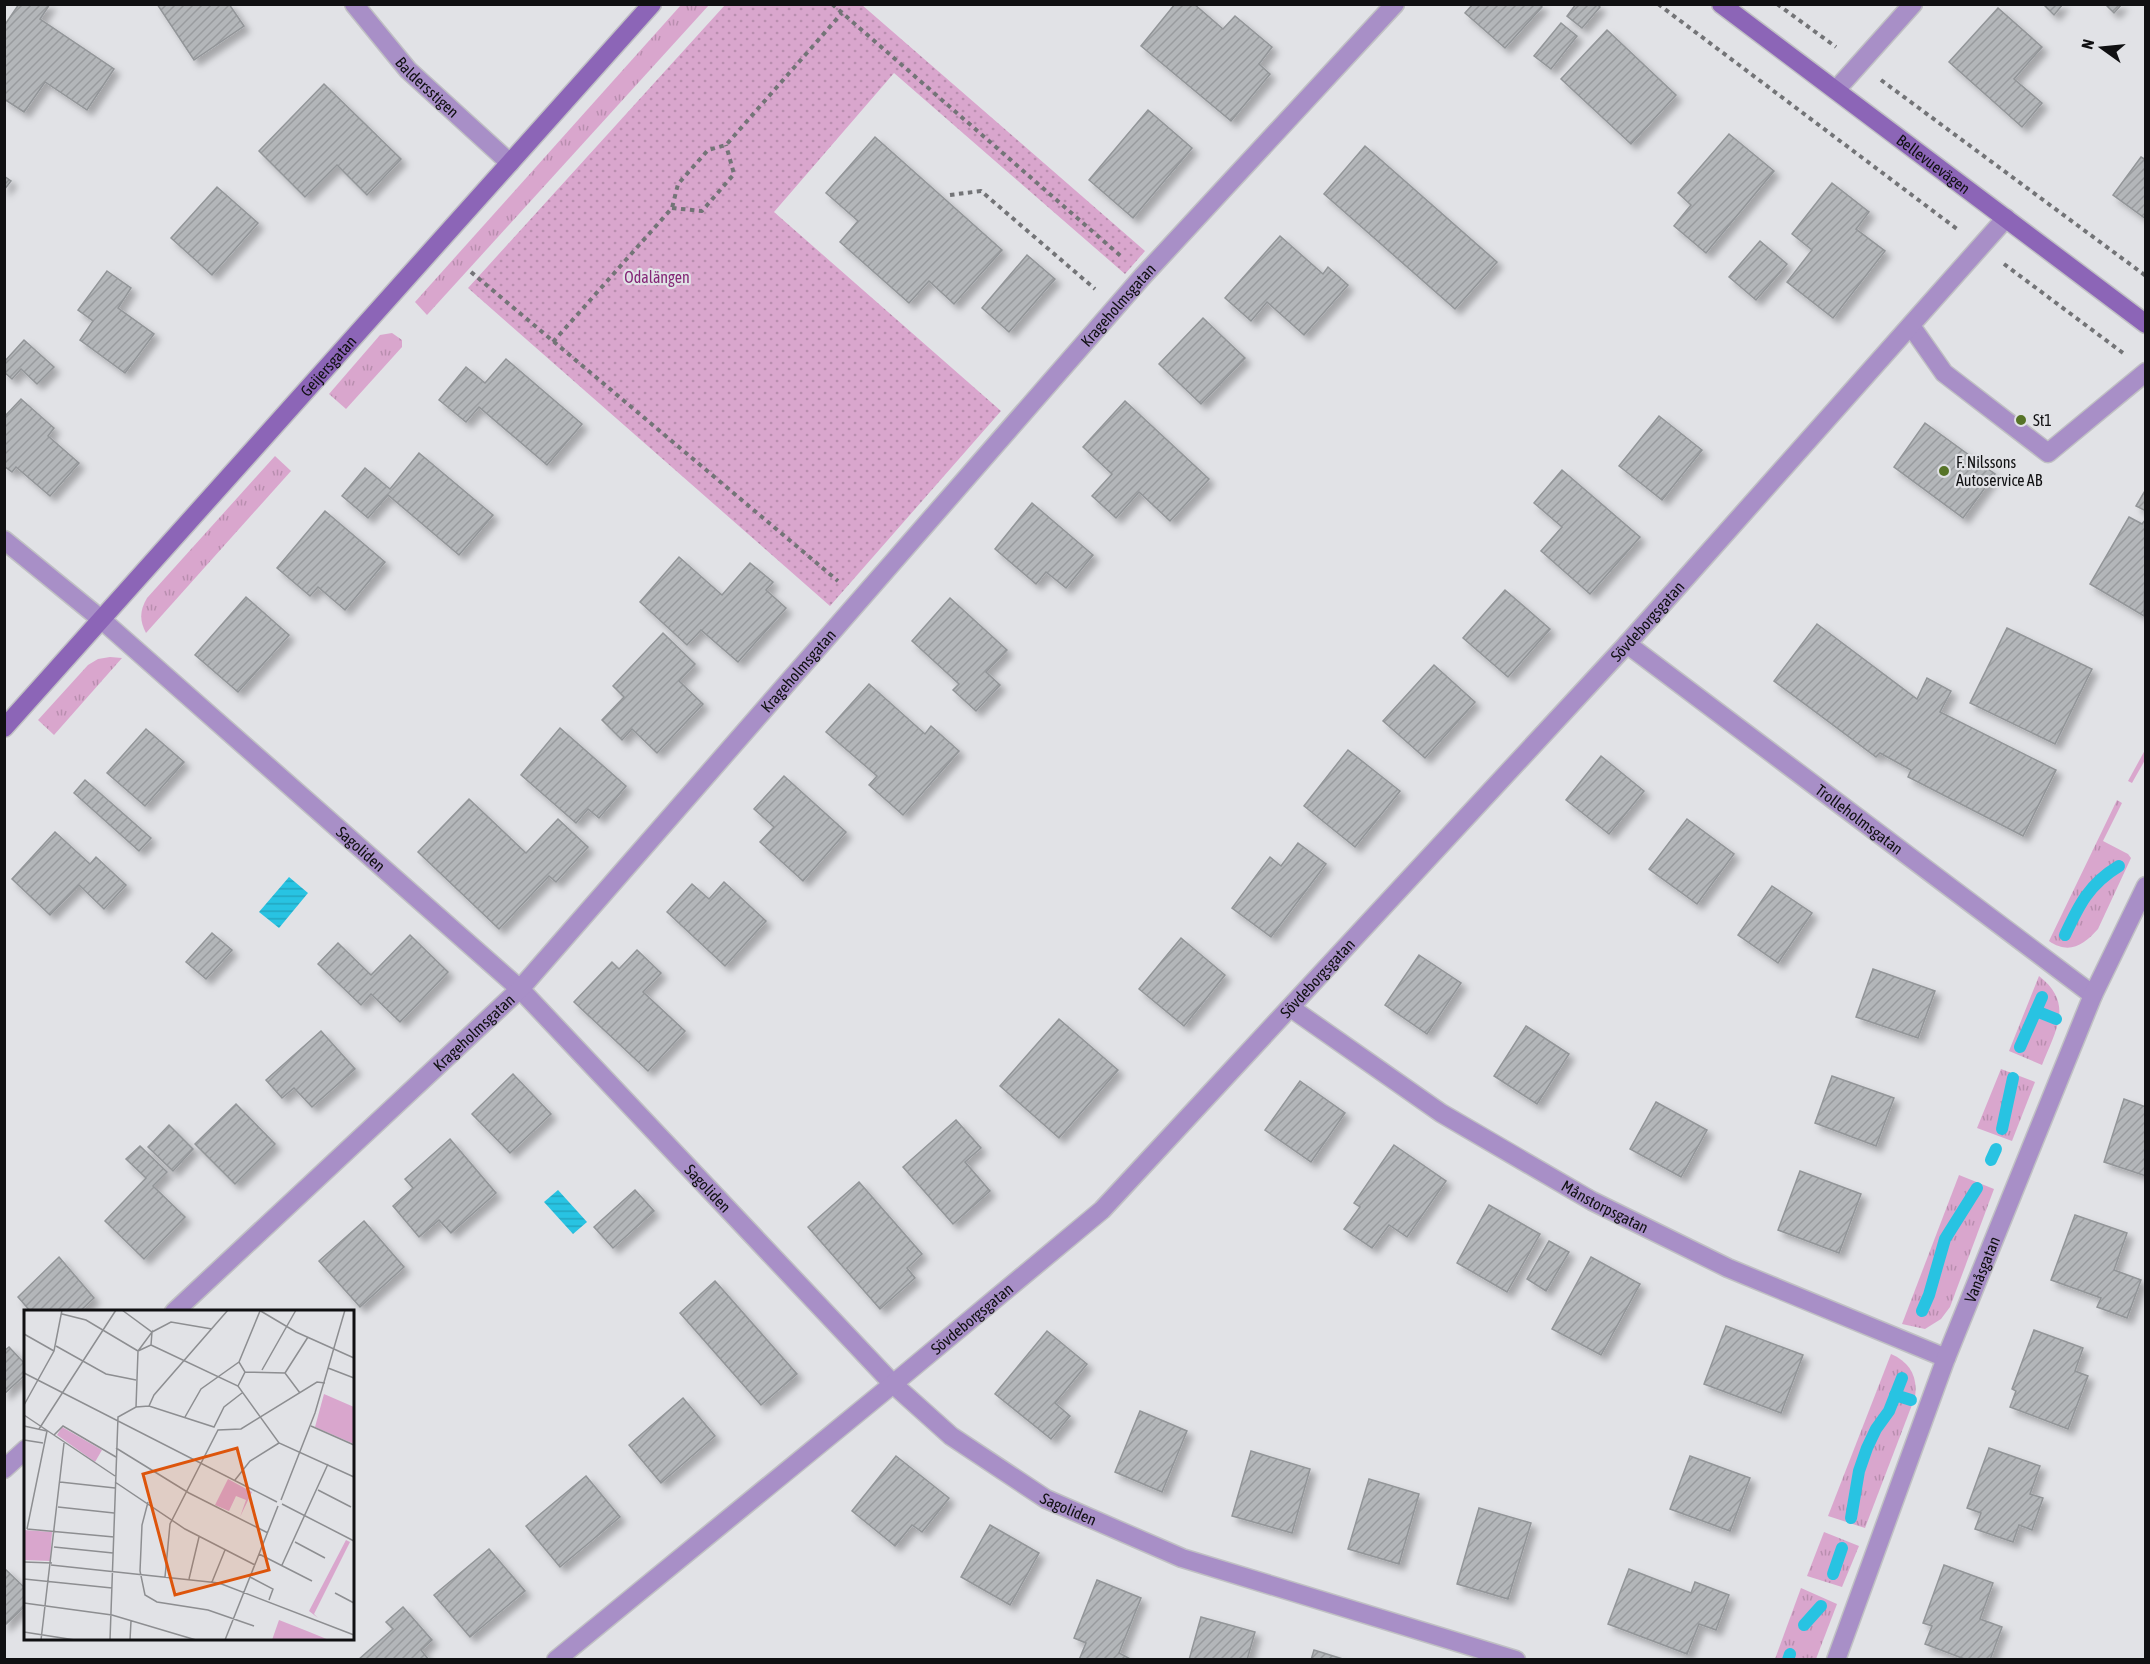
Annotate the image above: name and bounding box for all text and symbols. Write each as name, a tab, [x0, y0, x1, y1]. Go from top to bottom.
north arrow	[2072, 18, 2132, 78]
text: N	[2078, 37, 2097, 51]
street label: Baldersstigen	[392, 53, 463, 121]
street label: Bellevuevägen	[1893, 131, 1974, 197]
street label: Krageholmsgatan	[1077, 260, 1159, 350]
park label: Odalängen	[624, 268, 690, 287]
street label: Geijersgatan	[297, 332, 360, 400]
place label: St1	[2033, 411, 2052, 429]
marker: St1	[2014, 413, 2028, 427]
place label: F. Nilssons Autoservice AB	[1956, 453, 2043, 489]
marker: F. Nilssons Autoservice AB	[1937, 464, 1951, 478]
street label: Sövdeborgsgatan	[1607, 577, 1688, 665]
street label: Krageholmsgatan	[757, 626, 839, 716]
street label: Trolleholmsgatan	[1812, 780, 1907, 858]
street label: Sagoliden	[333, 822, 389, 875]
street label: Sövdeborgsgatan	[1276, 935, 1358, 1021]
street label: Krageholmsgatan	[430, 990, 518, 1074]
street label: Sagoliden	[681, 1161, 735, 1216]
street label: Månstorpsgatan	[1558, 1176, 1651, 1236]
street label: Vanåsgatan	[1960, 1234, 2003, 1305]
street label: Sövdeborgsgatan	[927, 1279, 1016, 1358]
inset map	[24, 1310, 354, 1640]
street label: Sagoliden	[1037, 1489, 1099, 1529]

